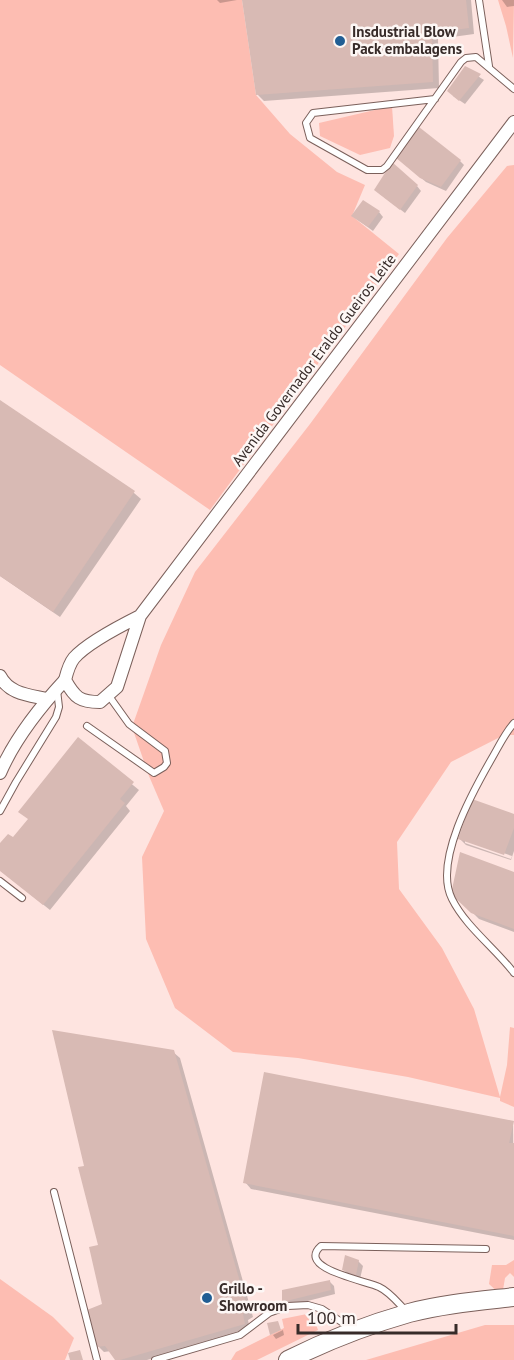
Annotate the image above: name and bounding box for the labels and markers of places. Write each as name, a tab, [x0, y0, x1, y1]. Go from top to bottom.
place label: Insdustrial Blow Pack embalagens	[352, 22, 462, 58]
marker: Insdustrial Blow Pack embalagens	[333, 34, 347, 48]
place label: Grillo - Showroom	[219, 1279, 287, 1315]
marker: Grillo - Showroom	[200, 1291, 214, 1305]

